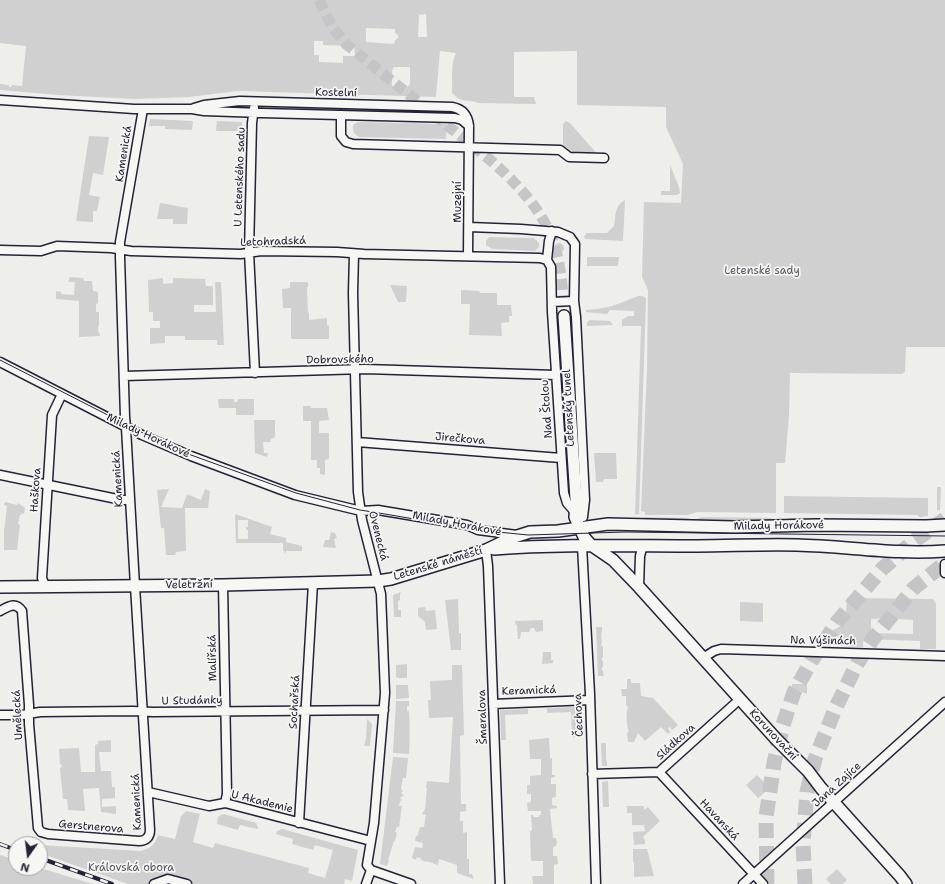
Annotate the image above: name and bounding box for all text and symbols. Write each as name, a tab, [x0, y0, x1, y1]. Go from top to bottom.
street label: Kostelní	[315, 86, 357, 100]
street label: Kamenická	[113, 125, 135, 183]
street label: U Letenského sadu	[232, 127, 248, 227]
street label: Muzejní	[451, 181, 465, 223]
street label: Letohradská	[240, 234, 306, 250]
park label: Letenské sady	[724, 264, 800, 278]
street label: Dobrovského	[306, 353, 374, 367]
street label: Letenský tunel	[560, 369, 578, 447]
street label: Nad Štolou	[538, 379, 556, 439]
street label: Milady Horákové	[104, 411, 192, 461]
street label: Jirečkova	[434, 430, 486, 448]
street label: Kamenická	[110, 450, 126, 508]
street label: Haškova	[28, 467, 44, 513]
street label: Milady Horákové	[411, 509, 503, 539]
street label: Ovenecká	[365, 510, 391, 562]
street label: Milady Horákové	[734, 519, 824, 533]
street label: Letenské náměstí	[392, 544, 484, 584]
street label: Veletržní	[165, 578, 213, 592]
street label: Na Výšinách	[790, 634, 856, 648]
street label: Malířská	[206, 635, 220, 681]
street label: Sochařská	[287, 675, 303, 729]
street label: Keramická	[502, 683, 556, 699]
street label: Umělecká	[10, 689, 26, 741]
street label: Šmeralova	[475, 689, 491, 745]
street label: Čechova	[572, 693, 586, 737]
street label: U Studánky	[161, 694, 223, 708]
street label: Korunovační	[746, 707, 800, 763]
street label: Sládkova	[654, 721, 698, 763]
street label: Jana Zajíce	[810, 760, 864, 810]
street label: Kamenická	[129, 773, 145, 831]
street label: U Akademie	[230, 788, 294, 816]
street label: Havanská	[697, 797, 741, 843]
street label: Gerstnerova	[58, 818, 124, 836]
north arrow	[8, 836, 48, 876]
text: N	[19, 859, 31, 875]
park label: Královská obora	[88, 861, 174, 875]

